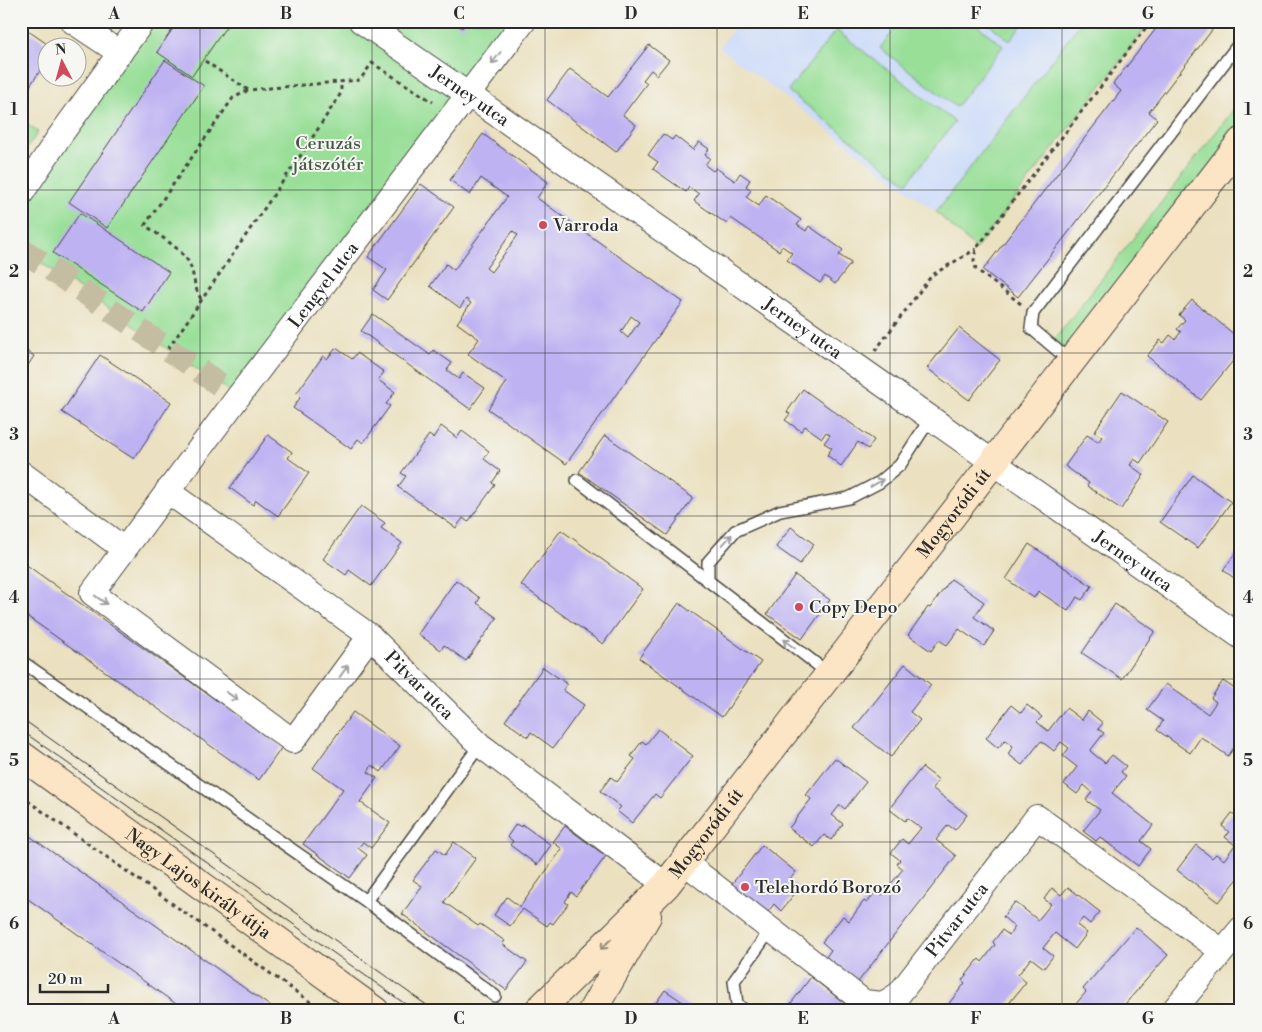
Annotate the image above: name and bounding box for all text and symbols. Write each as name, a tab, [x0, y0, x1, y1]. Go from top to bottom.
text: A	[107, 4, 120, 24]
text: B	[280, 4, 292, 24]
text: C	[453, 4, 465, 24]
text: D	[625, 4, 638, 24]
text: E	[797, 4, 809, 24]
text: F	[970, 4, 982, 24]
text: G	[1142, 4, 1155, 24]
north arrow	[38, 38, 88, 88]
text: N	[54, 41, 67, 60]
one-way arrow	[491, 51, 501, 65]
street label: Jerney utca	[425, 60, 515, 132]
text: 1	[10, 100, 18, 120]
text: 1	[1244, 100, 1252, 120]
park label: Ceruzás játszótér	[291, 132, 364, 176]
place label: Varroda	[552, 214, 619, 237]
marker: Varroda	[537, 219, 549, 231]
street label: Lengyel utca	[283, 237, 364, 333]
text: 2	[9, 262, 19, 282]
text: 2	[1243, 262, 1253, 282]
street label: Jerney utca	[758, 292, 848, 364]
text: 3	[9, 425, 19, 445]
text: 3	[1243, 425, 1253, 445]
street label: Mogyoródi út	[912, 463, 996, 563]
one-way arrow	[869, 478, 883, 488]
street label: Jerney utca	[1088, 524, 1178, 597]
one-way arrow	[721, 534, 733, 547]
text: 4	[9, 588, 20, 608]
text: 4	[1243, 588, 1254, 608]
one-way arrow	[94, 595, 108, 605]
place label: Copy Depo	[809, 596, 898, 619]
marker: Copy Depo	[793, 601, 805, 613]
one-way arrow	[783, 638, 796, 649]
street label: Pitvar utca	[380, 646, 460, 725]
one-way arrow	[339, 664, 349, 678]
one-way arrow	[225, 691, 239, 701]
text: 5	[9, 751, 19, 771]
text: 5	[1243, 751, 1253, 771]
street label: Mogyoródi út	[664, 783, 749, 883]
street label: Nagy Lajos király útja	[121, 823, 277, 944]
place label: Telehordó Borozó	[755, 876, 901, 899]
street label: Pitvar utca	[920, 877, 994, 962]
marker: Telehordó Borozó	[739, 881, 751, 893]
text: 6	[9, 914, 19, 934]
text: 6	[1243, 914, 1253, 934]
one-way arrow	[600, 937, 612, 950]
scale bar	[40, 962, 108, 994]
text: 20 m	[48, 970, 83, 989]
text: A	[107, 1009, 120, 1029]
text: B	[280, 1009, 292, 1029]
text: C	[453, 1009, 465, 1029]
text: D	[625, 1009, 638, 1029]
text: E	[797, 1009, 809, 1029]
text: F	[970, 1009, 982, 1029]
text: G	[1142, 1009, 1155, 1029]

